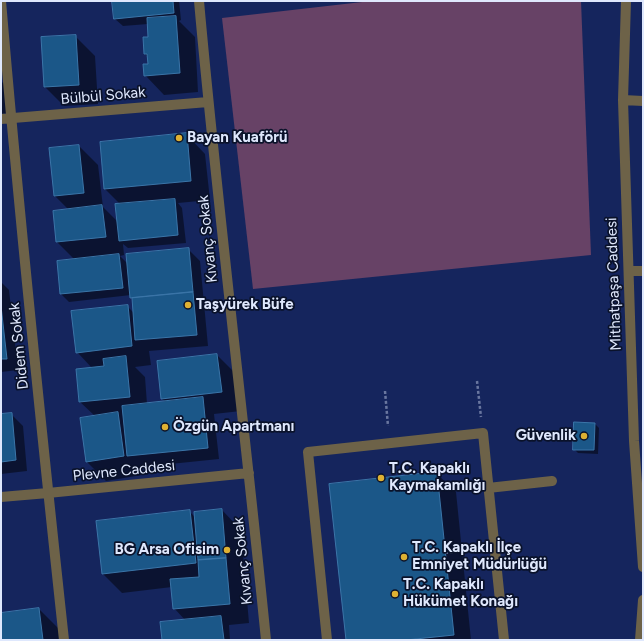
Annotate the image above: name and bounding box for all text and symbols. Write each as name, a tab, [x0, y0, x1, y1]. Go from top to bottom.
street label: Bülbül Sokak	[60, 83, 146, 109]
place label: Bayan Kuaförü	[187, 129, 287, 147]
marker: Bayan Kuaförü	[174, 133, 184, 143]
street label: Kıvanç Sokak	[194, 194, 222, 284]
street label: Mithatpaşa Caddesi	[603, 217, 625, 351]
place label: Taşyürek Büfe	[196, 296, 293, 314]
marker: Taşyürek Büfe	[183, 300, 193, 310]
street label: Didem Sokak	[5, 302, 33, 390]
place label: Özgün Apartmanı	[173, 418, 295, 436]
marker: Özgün Apartmanı	[160, 422, 170, 432]
place label: Güvenlik	[516, 427, 576, 445]
marker: Güvenlik	[579, 431, 589, 441]
street label: Plevne Caddesi	[72, 457, 176, 485]
place label: T.C. Kapaklı Kaymakamlığı	[389, 460, 485, 495]
marker: T.C. Kapaklı Kaymakamlığı	[376, 473, 386, 483]
street label: Kıvanç Sokak	[229, 516, 257, 606]
place label: T.C. Kapaklı İlçe Emniyet Müdürlüğü	[412, 539, 547, 574]
place label: BG Arsa Ofisim	[115, 541, 219, 559]
marker: BG Arsa Ofisim	[222, 545, 232, 555]
marker: T.C. Kapaklı İlçe Emniyet Müdürlüğü	[399, 552, 409, 562]
place label: T.C. Kapaklı Hükümet Konağı	[403, 576, 518, 611]
marker: T.C. Kapaklı Hükümet Konağı	[390, 589, 400, 599]

